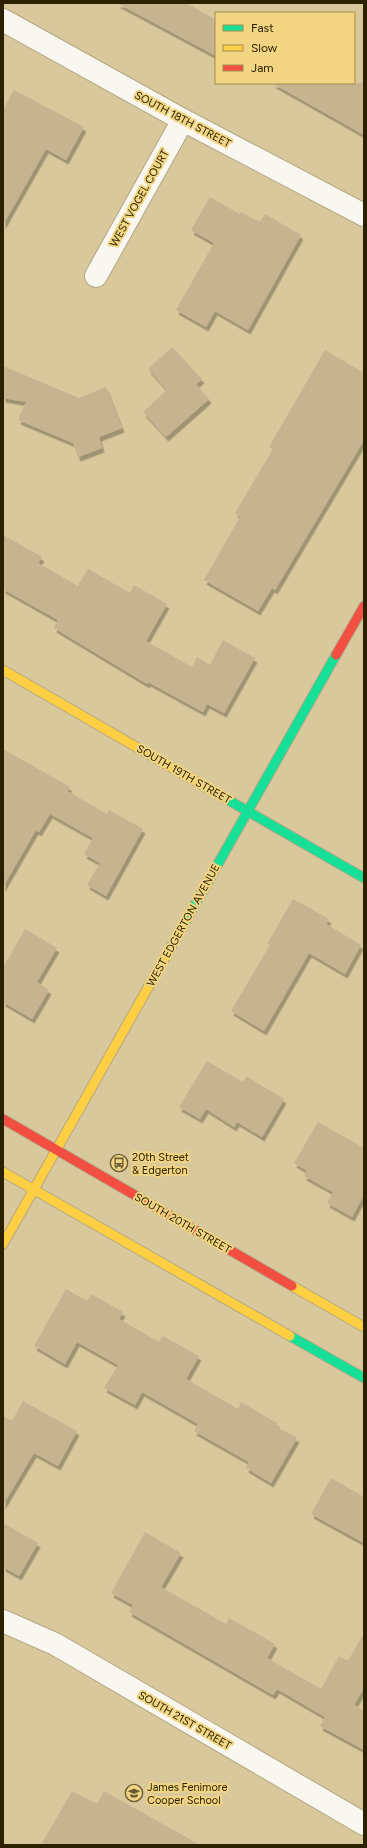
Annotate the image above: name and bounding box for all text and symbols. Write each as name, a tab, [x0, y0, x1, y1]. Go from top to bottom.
legend	[215, 12, 355, 84]
text: Fast	[251, 21, 274, 35]
text: Slow	[251, 41, 278, 55]
text: Jam	[251, 61, 274, 75]
street label: SOUTH 18TH STREET	[132, 89, 233, 150]
street label: WEST VOGEL COURT	[107, 147, 172, 249]
street label: SOUTH 19TH STREET	[134, 742, 233, 807]
street label: WEST EDGERTON AVENUE	[144, 862, 223, 989]
place label: 20th Street & Edgerton	[132, 1151, 189, 1177]
bus stop icon: 20th Street & Edgerton	[109, 1153, 129, 1173]
street label: SOUTH 20TH STREET	[132, 1191, 233, 1256]
street label: SOUTH 21ST STREET	[136, 1689, 233, 1752]
place label: James Fenimore Cooper School	[147, 1781, 228, 1807]
school or university icon: James Fenimore Cooper School	[124, 1783, 144, 1803]

